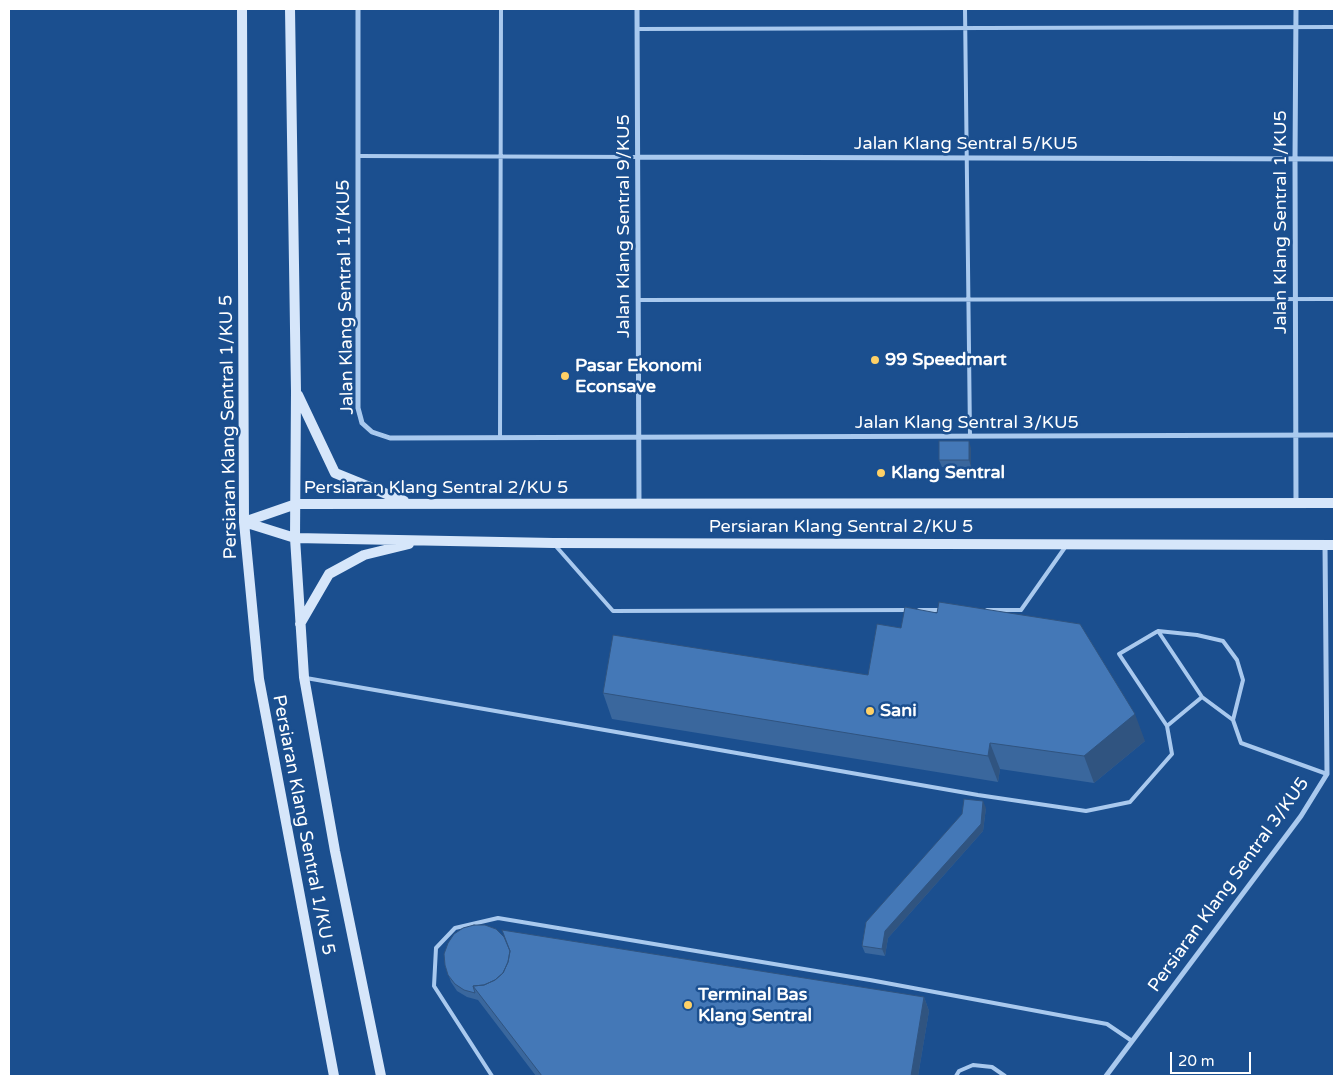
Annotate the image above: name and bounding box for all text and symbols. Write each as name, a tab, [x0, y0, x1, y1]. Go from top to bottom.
street label: Jalan Klang Sentral 1/KU5	[1270, 110, 1292, 334]
street label: Jalan Klang Sentral 9/KU5	[613, 114, 635, 338]
street label: Jalan Klang Sentral 5/KU5	[854, 133, 1078, 155]
street label: Jalan Klang Sentral 11/KU5	[333, 179, 359, 415]
street label: Persiaran Klang Sentral 1/KU 5	[216, 295, 242, 559]
place label: 99 Speedmart	[885, 349, 1007, 371]
marker: 99 Speedmart	[869, 354, 881, 366]
place label: Pasar Ekonomi Econsave	[575, 355, 702, 398]
marker: Pasar Ekonomi Econsave	[559, 370, 571, 382]
street label: Jalan Klang Sentral 3/KU5	[855, 412, 1079, 434]
place label: Klang Sentral	[891, 462, 1005, 484]
marker: Klang Sentral	[875, 467, 887, 479]
street label: Persiaran Klang Sentral 2/KU 5	[304, 477, 568, 499]
street label: Persiaran Klang Sentral 2/KU 5	[709, 516, 973, 538]
street label: Persiaran Klang Sentral 1/KU 5	[267, 693, 339, 957]
place label: Sani	[880, 700, 917, 722]
marker: Sani	[864, 705, 876, 717]
street label: Persiaran Klang Sentral 3/KU5	[1144, 774, 1314, 996]
place label: Terminal Bas Klang Sentral	[698, 984, 812, 1026]
marker: Terminal Bas Klang Sentral	[682, 999, 694, 1011]
scale bar	[1173, 1042, 1254, 1074]
text: 20 m	[1178, 1052, 1215, 1070]

